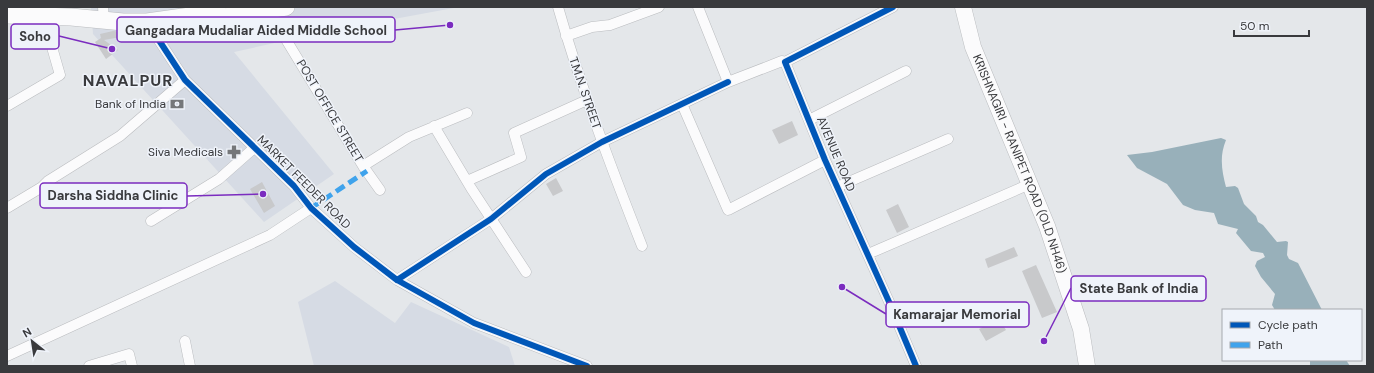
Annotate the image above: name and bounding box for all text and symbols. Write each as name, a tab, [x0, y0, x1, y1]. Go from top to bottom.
scale bar	[1234, 12, 1309, 38]
callout: Gangadara Mudaliar Aided Middle School	[117, 17, 395, 42]
text: 50 m	[1240, 18, 1269, 34]
text: Gangadara Mudaliar Aided Middle School	[125, 22, 387, 39]
callout: Soho	[11, 24, 59, 49]
text: Soho	[19, 28, 51, 45]
street label: KRISHNAGIRI - RANIPET ROAD (OLD NH46)	[969, 52, 1070, 275]
street label: T.M.N. STREET	[565, 55, 605, 131]
street label: POST OFFICE STREET	[293, 57, 367, 166]
district label: NAVALPUR	[83, 70, 173, 91]
place label: Bank of India	[95, 96, 166, 112]
bank icon: Bank of India	[169, 96, 185, 112]
street label: AVENUE ROAD	[813, 114, 859, 194]
street label: MARKET FEEDER ROAD	[254, 132, 354, 232]
place label: Siva Medicals	[148, 144, 223, 160]
pharmacy icon: Siva Medicals	[226, 144, 242, 160]
callout: Darsha Siddha Clinic	[40, 183, 187, 208]
text: Darsha Siddha Clinic	[47, 187, 179, 204]
callout: State Bank of India	[1071, 276, 1206, 301]
text: State Bank of India	[1080, 280, 1198, 297]
callout: Kamarajar Memorial	[886, 302, 1029, 327]
text: Kamarajar Memorial	[893, 306, 1021, 323]
legend	[1222, 309, 1362, 361]
text: Cycle path	[1258, 317, 1318, 333]
north arrow	[12, 321, 52, 361]
text: N	[20, 324, 34, 340]
text: Path	[1258, 337, 1283, 353]

